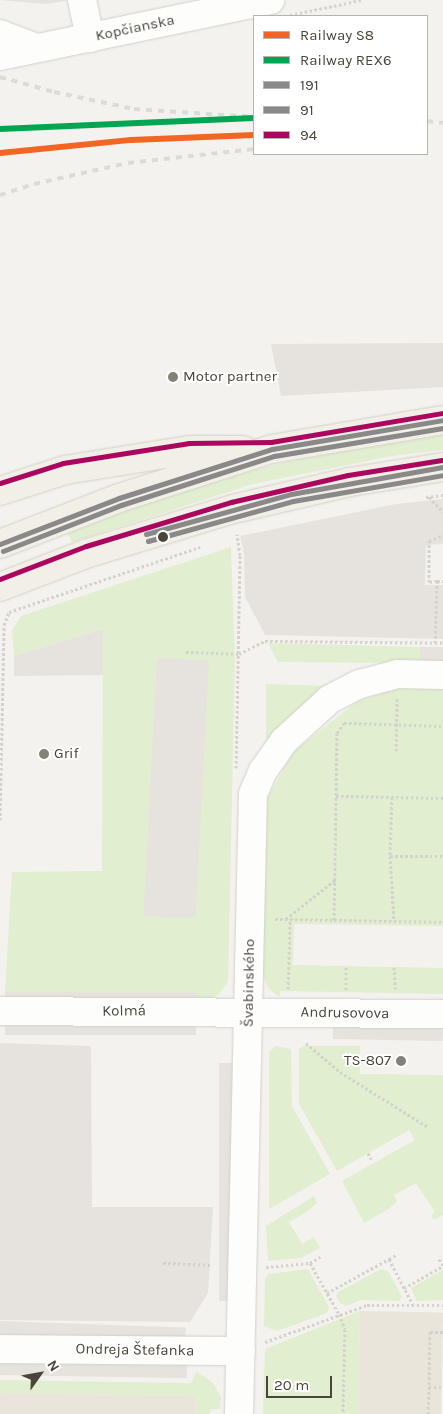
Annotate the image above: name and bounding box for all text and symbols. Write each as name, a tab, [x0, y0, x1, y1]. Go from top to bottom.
street label: Kopčianska	[94, 11, 176, 45]
legend	[253, 15, 428, 155]
text: Railway S8	[300, 26, 374, 44]
text: Railway REX6	[300, 51, 392, 69]
text: 191	[300, 76, 319, 94]
text: 91	[300, 101, 314, 119]
text: 94	[300, 126, 317, 144]
place label: Motor partner	[183, 368, 277, 386]
marker: Motor partner	[167, 371, 179, 383]
unlabelled marker	[158, 532, 168, 542]
place label: Grif	[54, 745, 79, 763]
marker: Grif	[38, 748, 50, 760]
street label: Švabinského	[239, 939, 259, 1027]
street label: Kolmá	[102, 1002, 146, 1020]
street label: Andrusovova	[301, 1003, 389, 1023]
place label: TS-807	[344, 1052, 391, 1070]
marker: TS-807	[395, 1055, 407, 1067]
street label: Ondreja Štefanka	[75, 1340, 195, 1360]
north arrow	[15, 1349, 65, 1399]
text: N	[43, 1357, 63, 1375]
scale bar	[268, 1366, 334, 1398]
text: 20 m	[274, 1376, 309, 1394]

